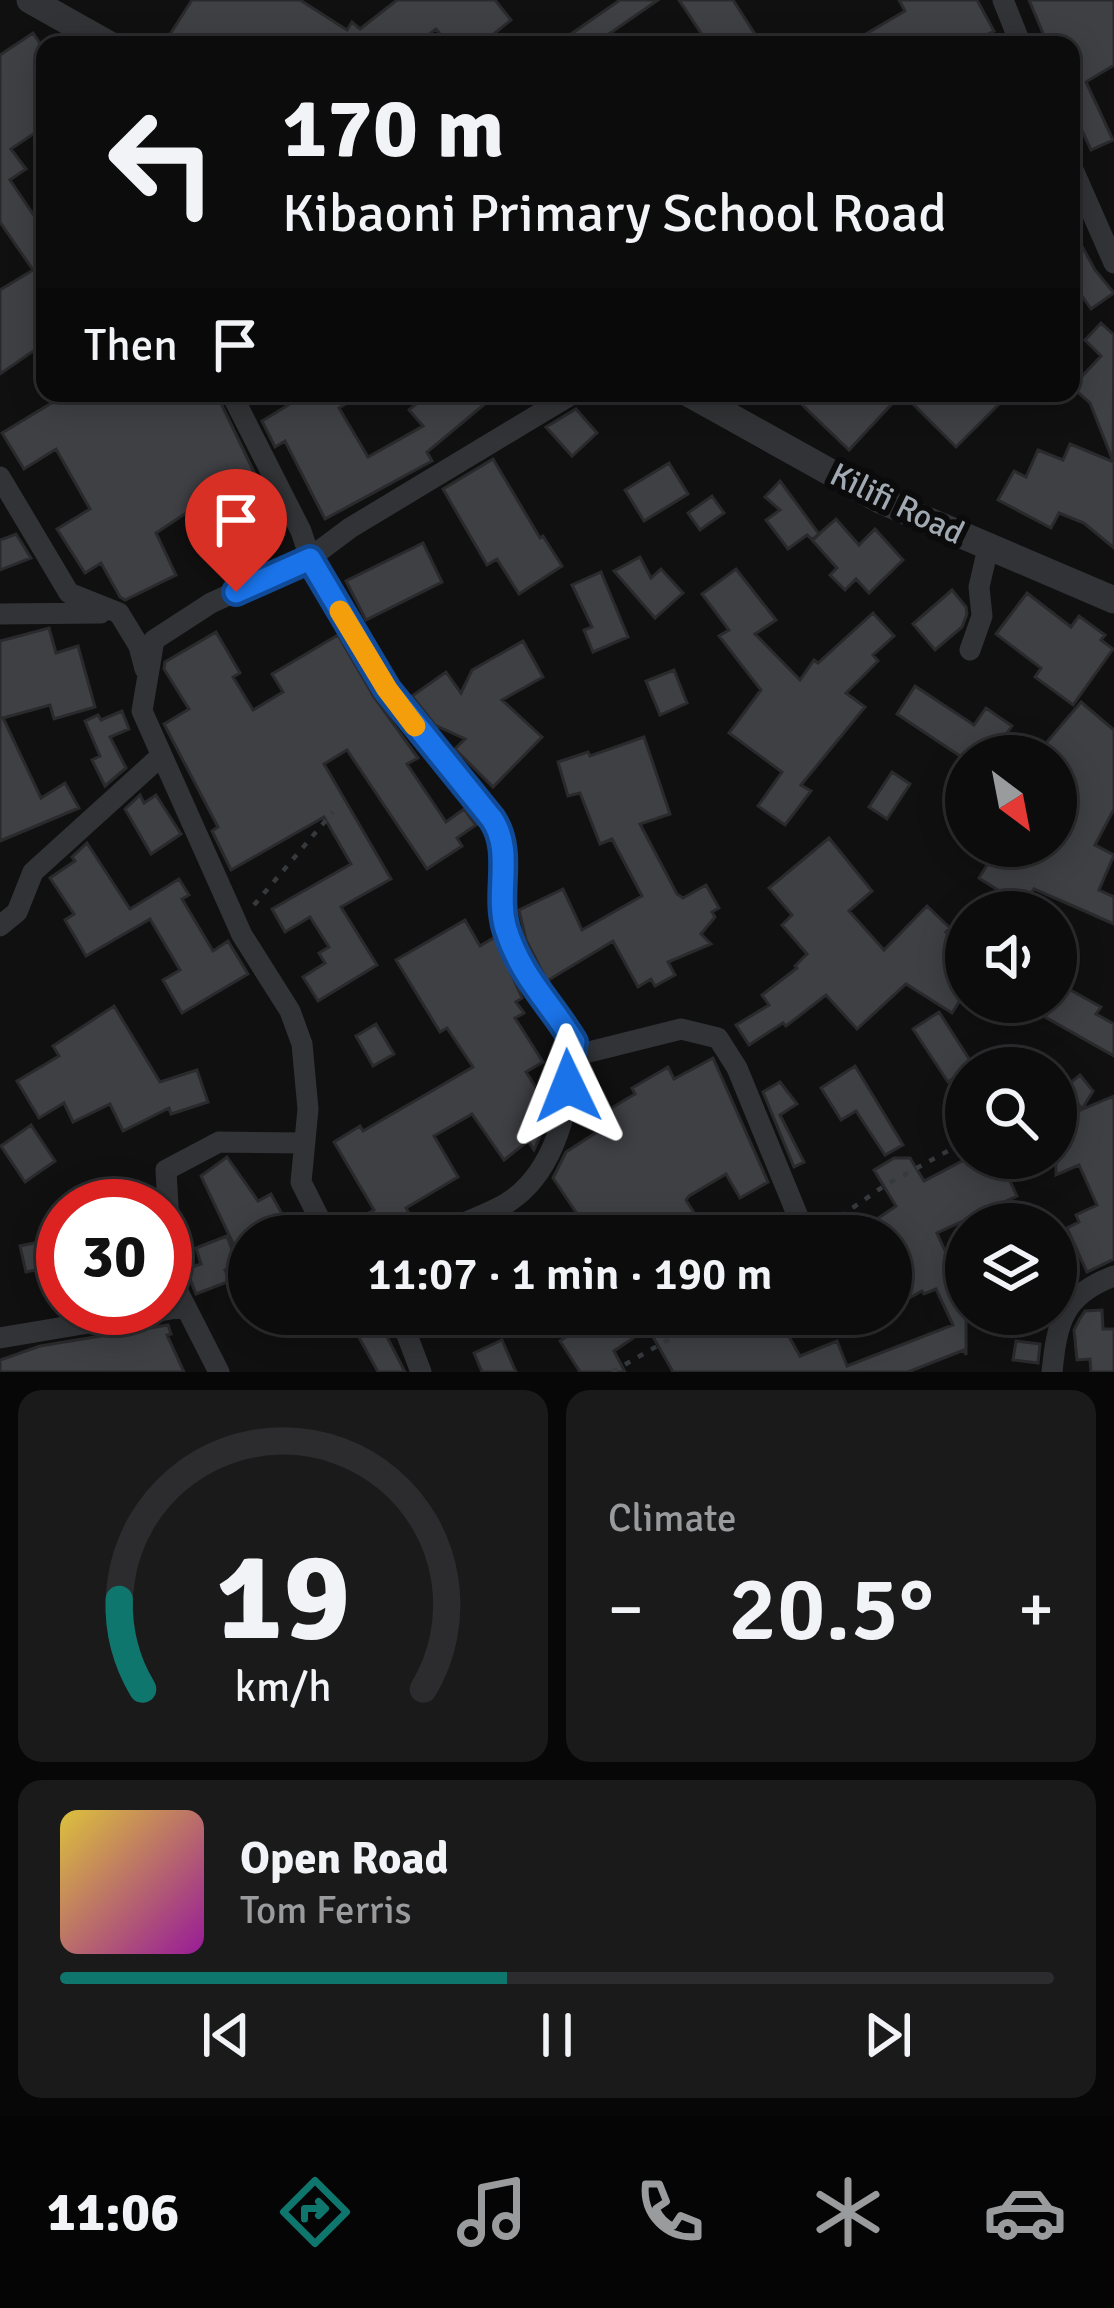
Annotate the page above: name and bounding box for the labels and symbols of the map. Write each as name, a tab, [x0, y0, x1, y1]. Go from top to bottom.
street label: Kilifi Road	[823, 454, 971, 554]
pin	[185, 469, 287, 592]
north arrow	[945, 735, 1077, 867]
position arrow	[505, 1023, 631, 1149]
speed limit sign: 30	[36, 1179, 192, 1335]

